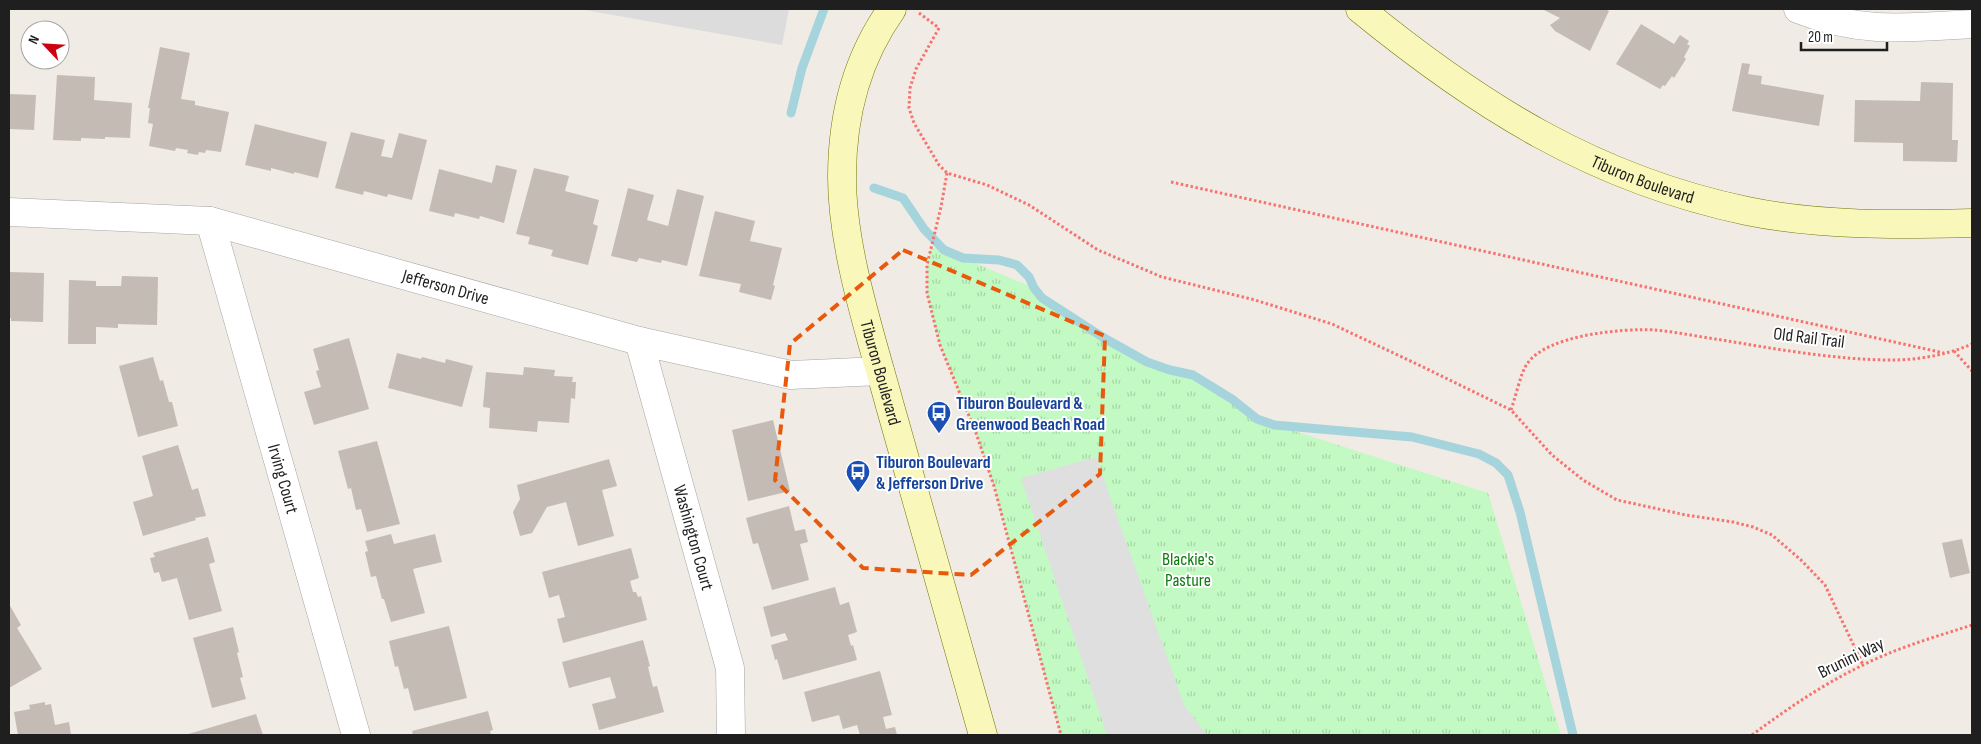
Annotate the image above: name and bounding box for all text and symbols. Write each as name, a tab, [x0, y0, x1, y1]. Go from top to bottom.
north arrow	[20, 20, 70, 70]
scale bar	[1801, 20, 1887, 52]
text: 20 m	[1808, 28, 1833, 47]
text: N	[24, 33, 43, 47]
street label: Tiburon Boulevard	[1588, 151, 1697, 208]
street label: Jefferson Drive	[399, 265, 491, 309]
street label: Tiburon Boulevard	[856, 318, 905, 427]
street label: Old Rail Trail	[1772, 323, 1846, 353]
place label: Tiburon Boulevard & Greenwood Beach Road	[956, 393, 1105, 435]
bus stop icon: Tiburon Boulevard & Greenwood Beach Road	[926, 400, 952, 434]
street label: Irving Court	[263, 442, 303, 517]
place label: Tiburon Boulevard & Jefferson Drive	[876, 452, 991, 494]
bus stop icon: Tiburon Boulevard & Jefferson Drive	[845, 459, 871, 493]
street label: Washington Court	[669, 482, 718, 593]
park label: Blackie's Pasture	[1162, 549, 1214, 591]
street label: Brunini Way	[1815, 633, 1887, 683]

